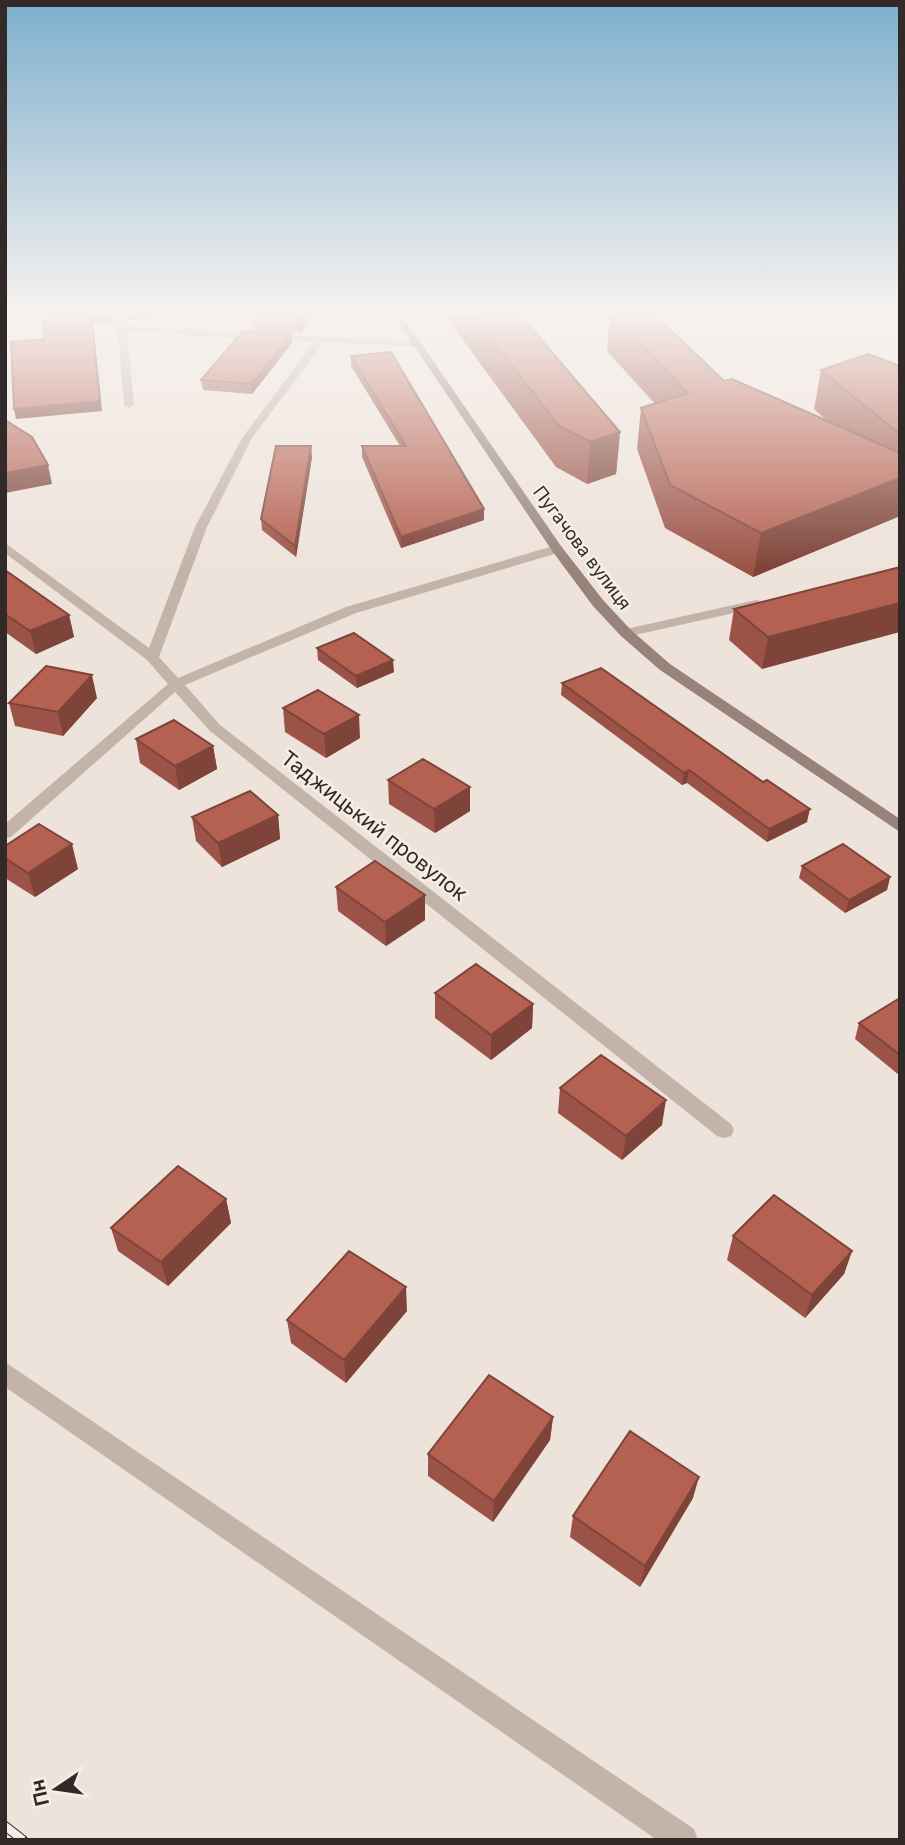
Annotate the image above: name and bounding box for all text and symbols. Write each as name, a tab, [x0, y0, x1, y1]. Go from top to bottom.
street label: Пугачова вулиця	[529, 482, 636, 614]
street label: Таджицький провулок	[276, 745, 473, 906]
north arrow	[21, 1754, 91, 1824]
text: Пн	[26, 1777, 54, 1808]

